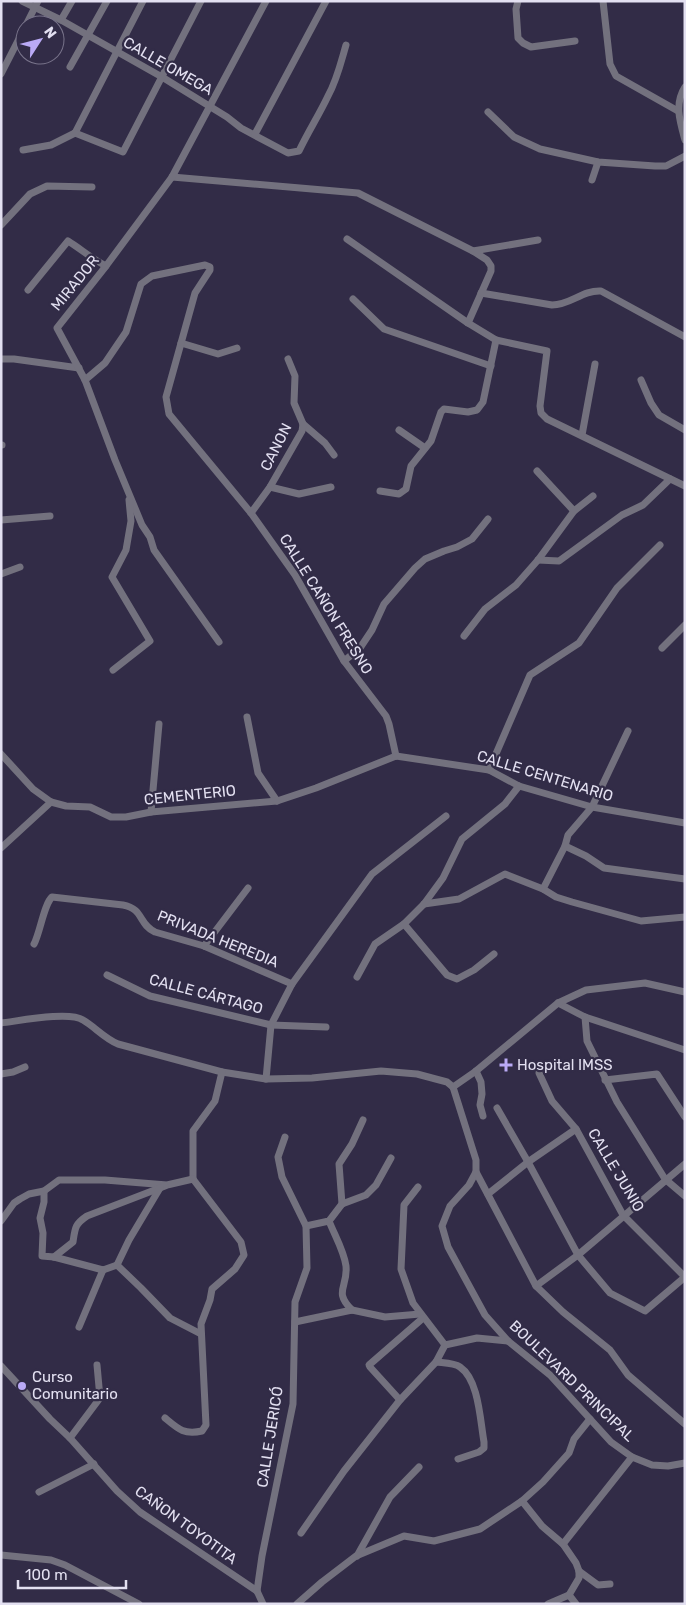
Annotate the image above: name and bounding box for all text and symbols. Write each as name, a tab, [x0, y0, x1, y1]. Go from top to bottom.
north arrow	[15, 15, 65, 65]
text: N	[40, 24, 60, 42]
street label: CALLE OMEGA	[120, 33, 216, 99]
street label: MIRADOR	[47, 251, 103, 314]
street label: CANON	[256, 420, 296, 474]
street label: CALLE CAÑON FRESNO	[275, 531, 377, 677]
street label: CALLE CENTENARIO	[475, 747, 615, 805]
street label: CEMENTERIO	[143, 781, 237, 809]
street label: PRIVADA HEREDIA	[155, 906, 281, 972]
street label: CALLE CÁRTAGO	[147, 970, 265, 1018]
place label: Hospital IMSS	[517, 1056, 613, 1074]
marker: Hospital IMSS	[499, 1058, 513, 1072]
street label: CALLE JUNIO	[584, 1125, 648, 1215]
street label: BOULEVARD PRINCIPAL	[506, 1317, 639, 1446]
place label: Curso Comunitario	[32, 1368, 118, 1403]
marker: Curso Comunitario	[16, 1380, 28, 1392]
street label: CALLE JERICÓ	[253, 1385, 287, 1489]
street label: CAÑON TOYOTITA	[131, 1482, 241, 1568]
scale bar	[18, 1558, 125, 1590]
text: 100 m	[25, 1566, 67, 1584]

